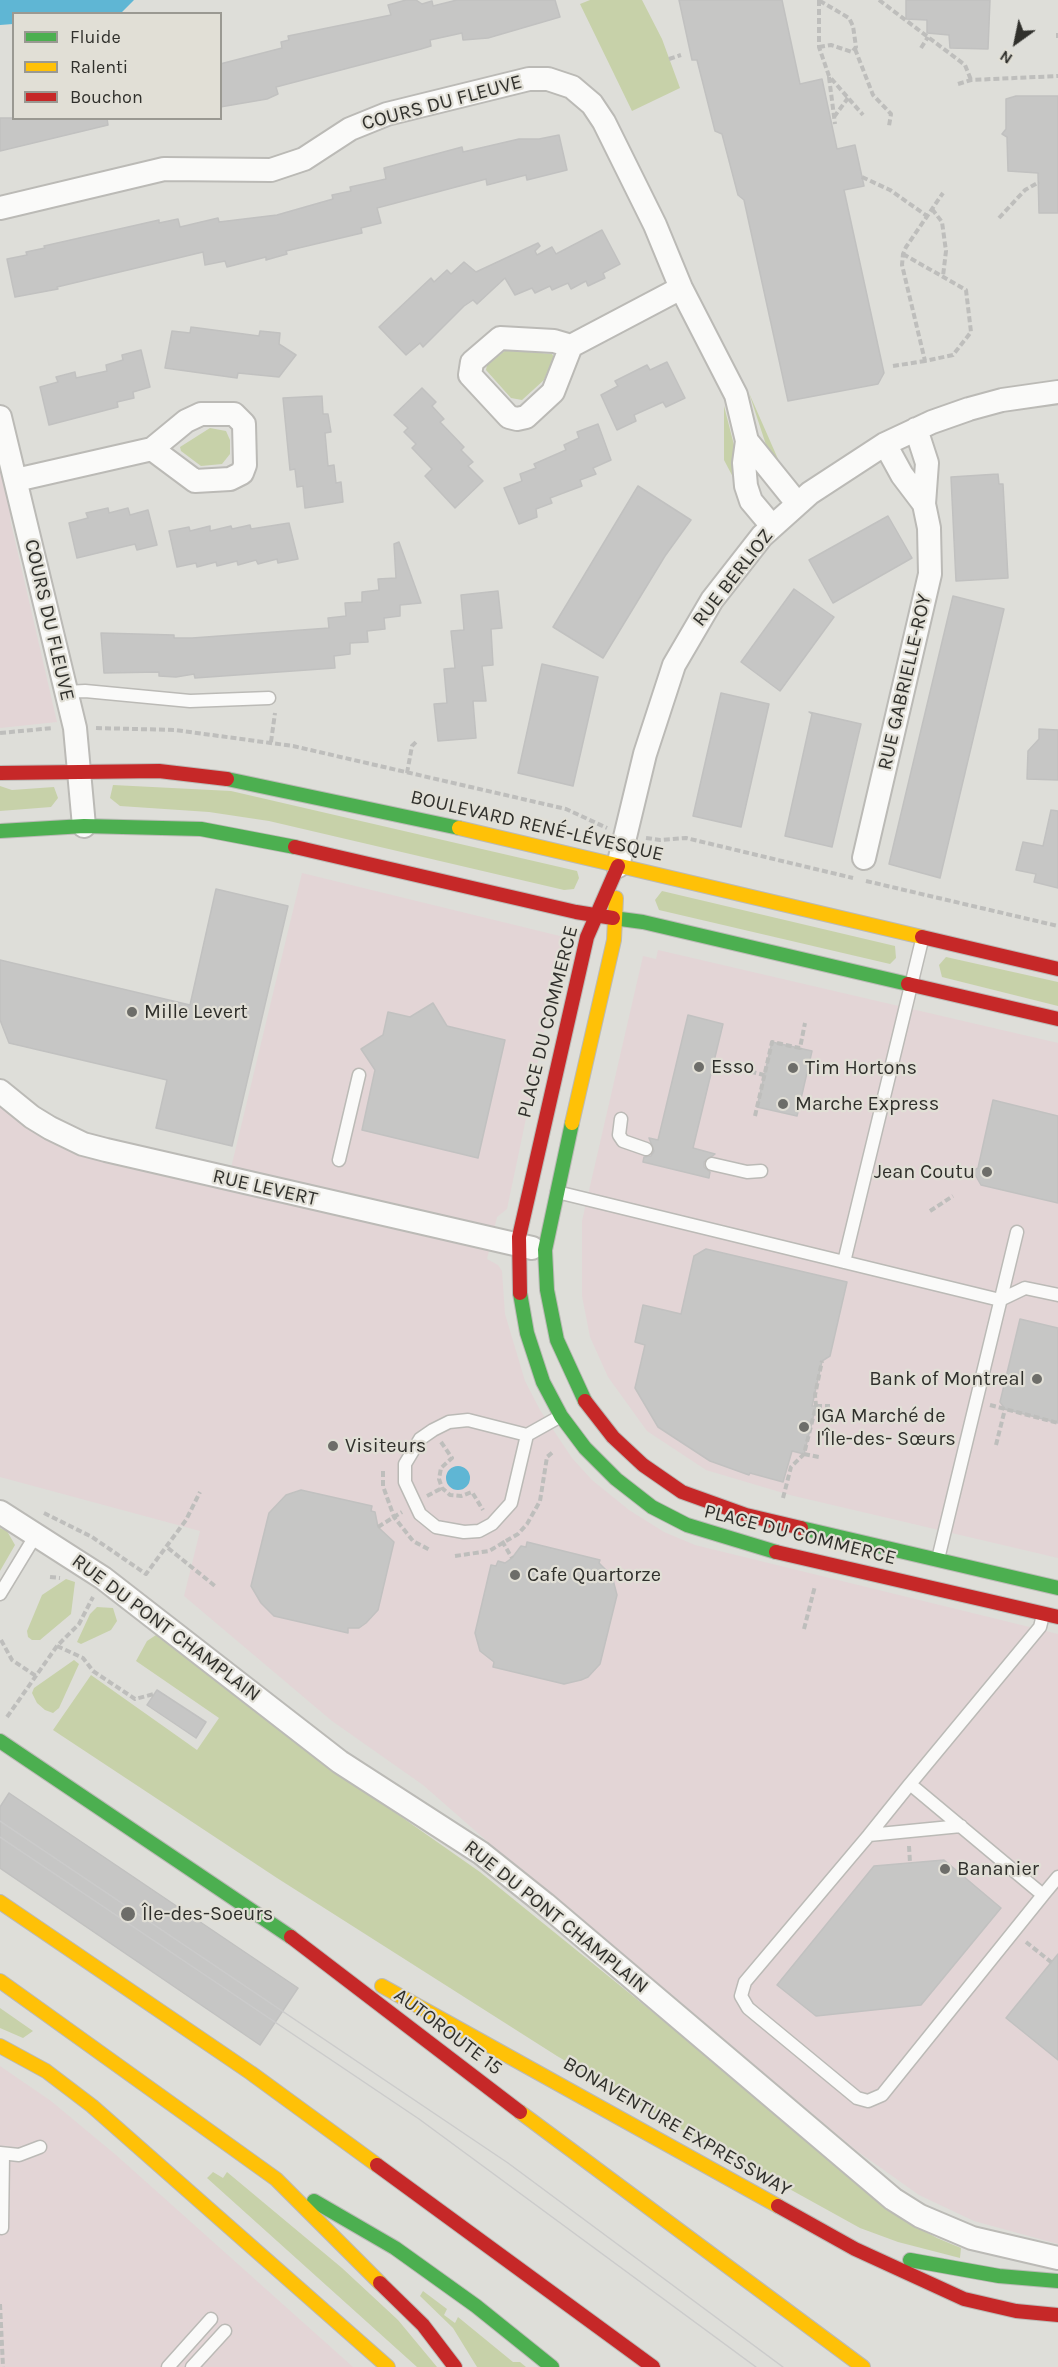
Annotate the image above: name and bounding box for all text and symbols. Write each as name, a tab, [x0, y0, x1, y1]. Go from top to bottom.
legend	[12, 12, 222, 120]
north arrow	[986, 12, 1046, 72]
text: Fluide	[70, 26, 121, 48]
text: N	[996, 46, 1016, 69]
text: Ralenti	[70, 56, 128, 78]
street label: COURS DU FLEUVE	[359, 70, 525, 136]
text: Bouchon	[70, 86, 143, 108]
street label: RUE BERLIOZ	[688, 525, 778, 631]
street label: COURS DU FLEUVE	[19, 537, 79, 703]
street label: RUE GABRIELLE-ROY	[873, 592, 937, 772]
street label: BOULEVARD RENÉ-LÉVESQUE	[408, 785, 666, 867]
street label: PLACE DU COMMERCE	[513, 923, 583, 1121]
place label: Mille Levert	[144, 1000, 248, 1024]
marker: Mille Levert	[125, 1005, 139, 1019]
place label: Esso	[711, 1055, 754, 1079]
place label: Tim Hortons	[805, 1056, 917, 1080]
marker: Esso	[692, 1060, 706, 1074]
marker: Tim Hortons	[786, 1061, 800, 1075]
place label: Marche Express	[795, 1092, 939, 1116]
marker: Marche Express	[776, 1097, 790, 1111]
place label: Jean Coutu	[874, 1160, 975, 1184]
street label: RUE LEVERT	[210, 1164, 320, 1212]
marker: Jean Coutu	[980, 1165, 994, 1179]
place label: Bank of Montreal	[869, 1367, 1025, 1391]
marker: Bank of Montreal	[1030, 1372, 1044, 1386]
place label: IGA Marché de l'Île-des- Sœurs	[816, 1404, 956, 1451]
marker: IGA Marché de l'Île-des- Sœurs	[797, 1420, 811, 1434]
place label: Visiteurs	[345, 1434, 426, 1458]
marker: Visiteurs	[326, 1439, 340, 1453]
street label: PLACE DU COMMERCE	[701, 1500, 899, 1570]
street label: RUE DU PONT CHAMPLAIN	[67, 1549, 265, 1707]
place label: Cafe Quartorze	[527, 1563, 661, 1587]
marker: Cafe Quartorze	[508, 1568, 522, 1582]
street label: RUE DU PONT CHAMPLAIN	[459, 1835, 653, 1999]
place label: Bananier	[957, 1857, 1039, 1881]
marker: Bananier	[938, 1862, 952, 1876]
place label: Île-des-Soeurs	[142, 1902, 273, 1926]
marker: Île-des-Soeurs	[119, 1905, 137, 1923]
street label: AUTOROUTE 15	[389, 1983, 507, 2081]
street label: BONAVENTURE EXPRESSWAY	[559, 2052, 795, 2202]

